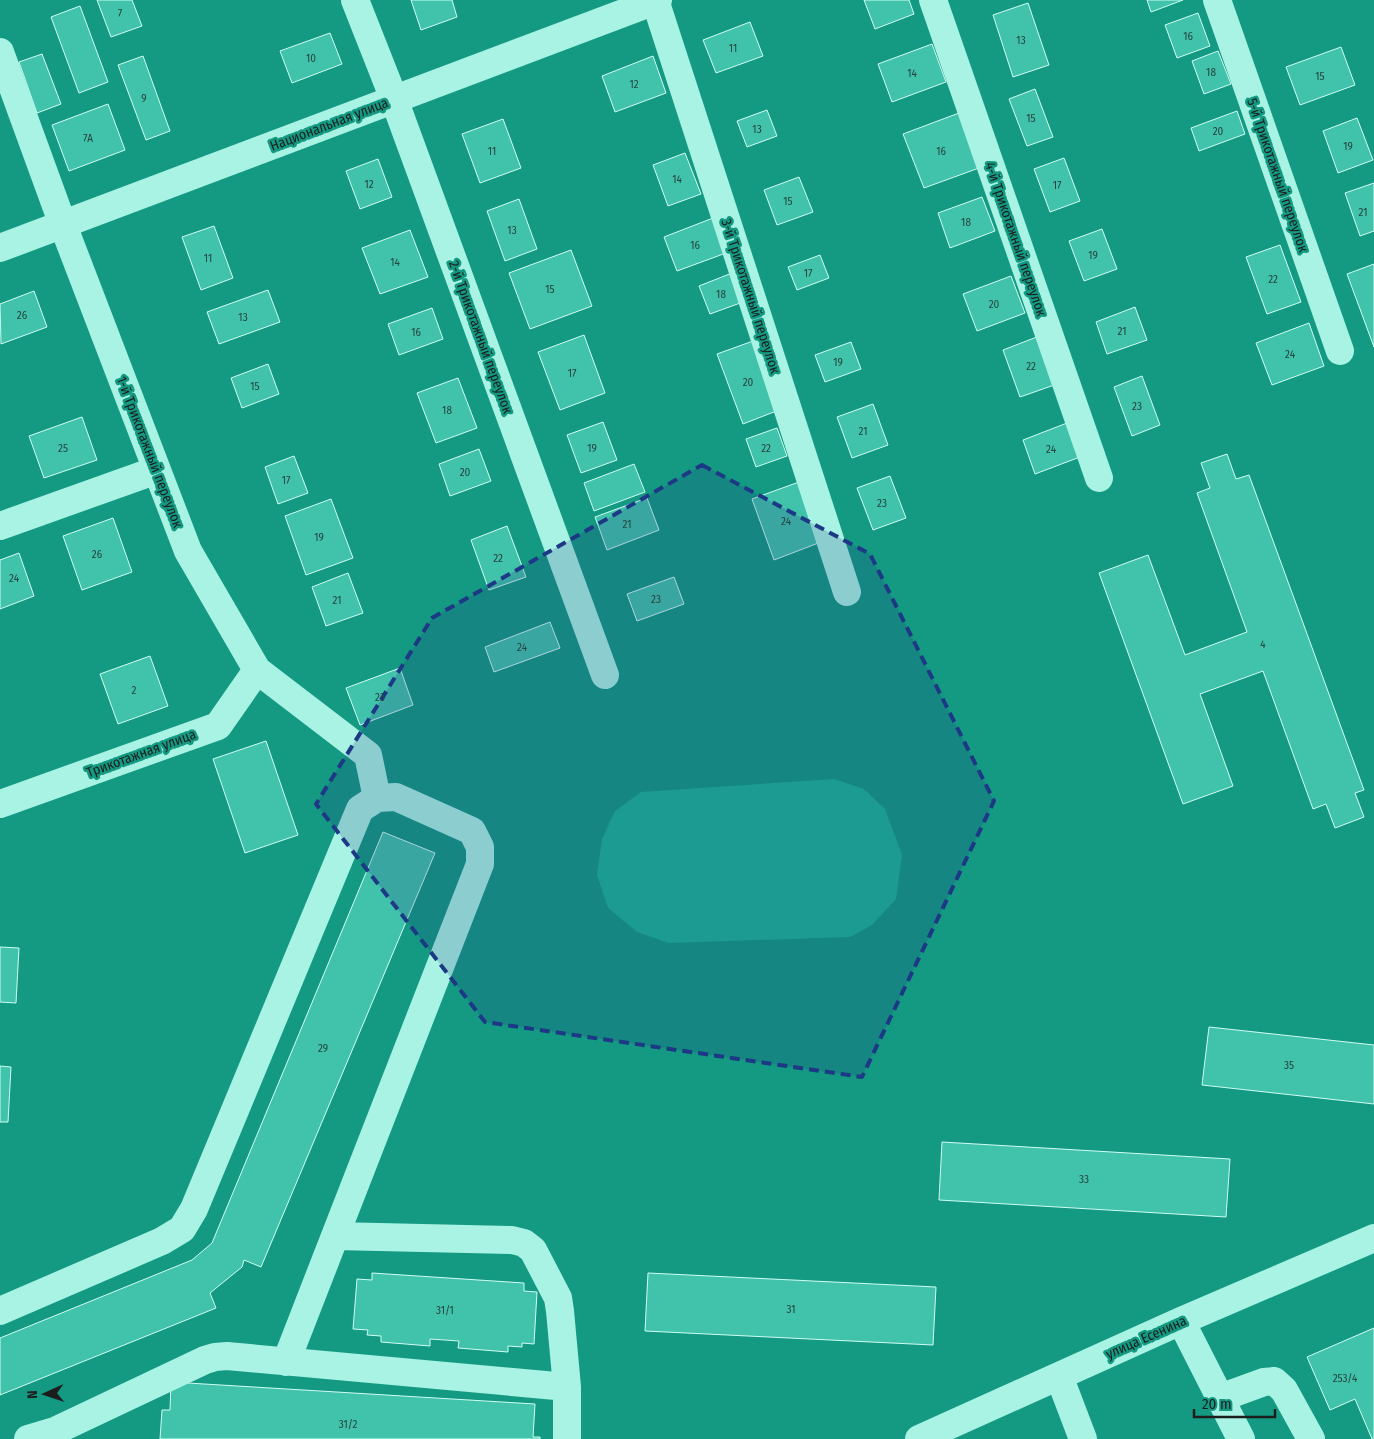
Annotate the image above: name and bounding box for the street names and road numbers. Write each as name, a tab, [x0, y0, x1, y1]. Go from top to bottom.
street label: Национальная улица	[268, 94, 391, 155]
street label: 5-й Трикотажный переулок	[1243, 96, 1312, 255]
street label: 4-й Трикотажный переулок	[981, 160, 1050, 319]
street label: 3-й Трикотажный переулок	[717, 217, 784, 376]
street label: 2-й Трикотажный переулок	[445, 258, 516, 416]
street label: 1-й Трикотажный переулок	[113, 374, 186, 531]
street label: Трикотажная улица	[84, 726, 199, 781]
street label: улица Есенина	[1103, 1312, 1189, 1363]

